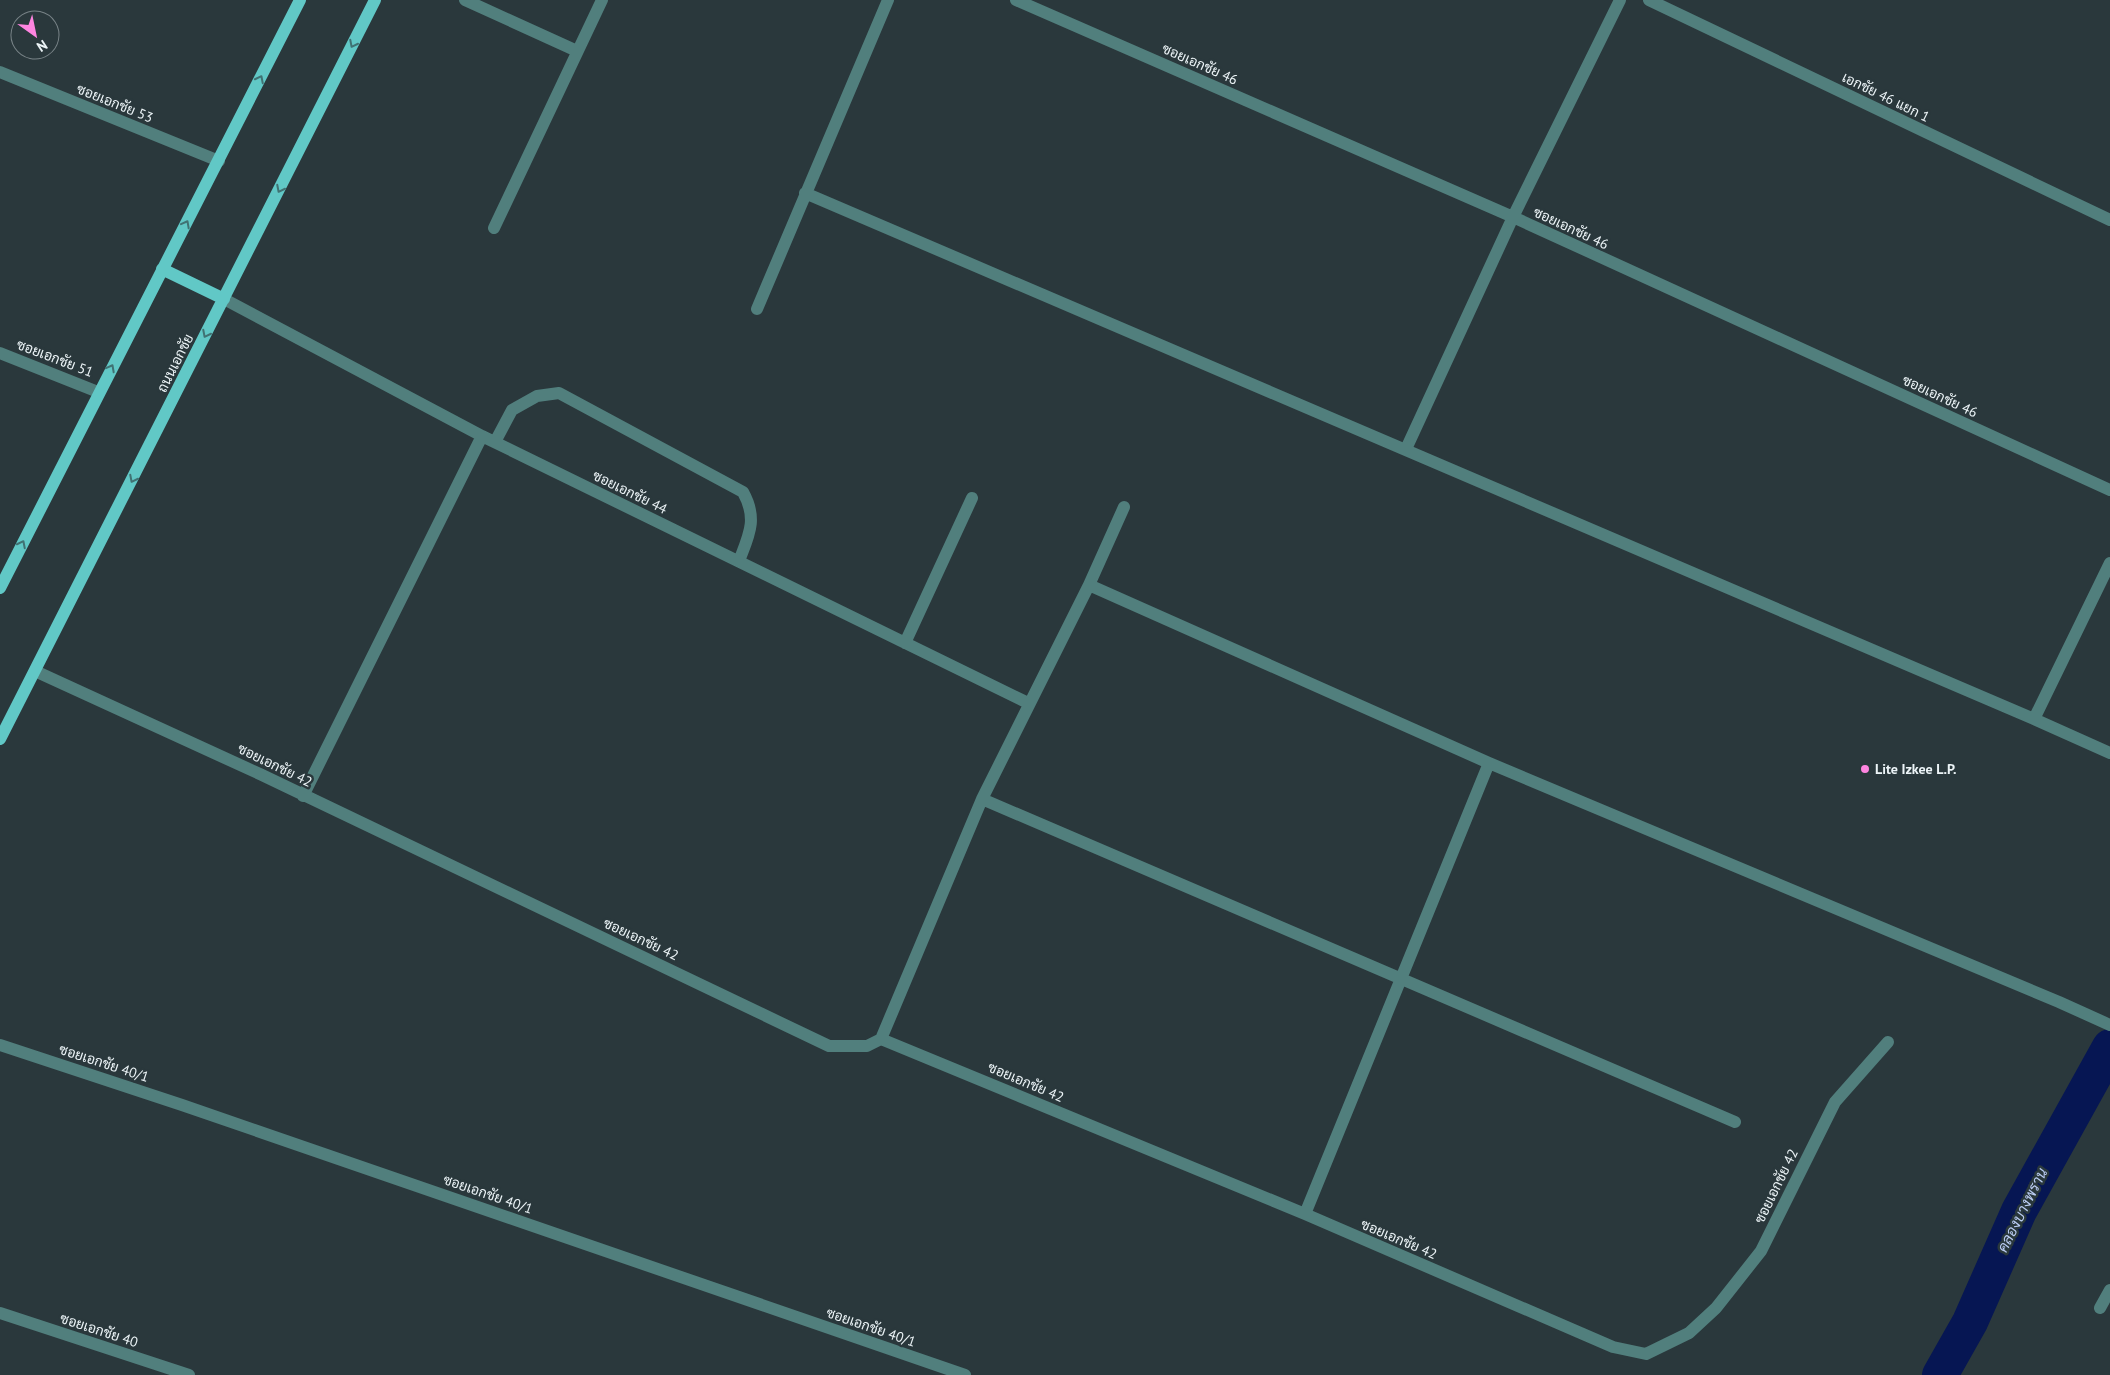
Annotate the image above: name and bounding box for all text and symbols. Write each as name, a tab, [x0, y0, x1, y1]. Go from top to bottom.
north arrow	[10, 10, 60, 60]
text: N	[33, 36, 51, 56]
one-way arrow	[349, 38, 359, 47]
street label: ซอยเอกชัย 46	[1159, 39, 1241, 89]
street label: เอกชัย 46 แยก 1	[1839, 68, 1933, 126]
one-way arrow	[254, 75, 264, 84]
street label: ซอยเอกชัย 53	[74, 79, 156, 127]
one-way arrow	[276, 183, 286, 192]
street label: ซอยเอกชัย 46	[1531, 203, 1611, 253]
one-way arrow	[180, 220, 190, 229]
one-way arrow	[202, 328, 212, 337]
street label: ถนนเอกชัย	[153, 331, 197, 395]
street label: ซอยเอกชัย 51	[14, 335, 96, 381]
one-way arrow	[105, 364, 115, 373]
street label: ซอยเอกชัย 46	[1900, 371, 1980, 421]
street label: ซอยเอกชัย 44	[590, 466, 671, 518]
one-way arrow	[129, 473, 139, 482]
one-way arrow	[16, 540, 26, 549]
street label: ซอยเอกชัย 42	[235, 739, 315, 791]
place label: Lite Izkee L.P.	[1875, 760, 1957, 778]
marker: Lite Izkee L.P.	[1859, 763, 1871, 775]
street label: ซอยเอกชัย 42	[601, 914, 681, 964]
street label: ซอยเอกชัย 40/1	[57, 1040, 151, 1086]
street label: ซอยเอกชัย 42	[985, 1058, 1067, 1106]
street label: ซอยเอกชัย 42	[1750, 1146, 1802, 1226]
water label: คลองบางพราน	[1993, 1164, 2052, 1255]
street label: ซอยเอกชัย 40/1	[441, 1170, 535, 1218]
street label: ซอยเอกชัย 42	[1358, 1215, 1440, 1263]
street label: ซอยเอกชัย 40/1	[824, 1303, 918, 1351]
street label: ซอยเอกชัย 40	[58, 1309, 141, 1351]

